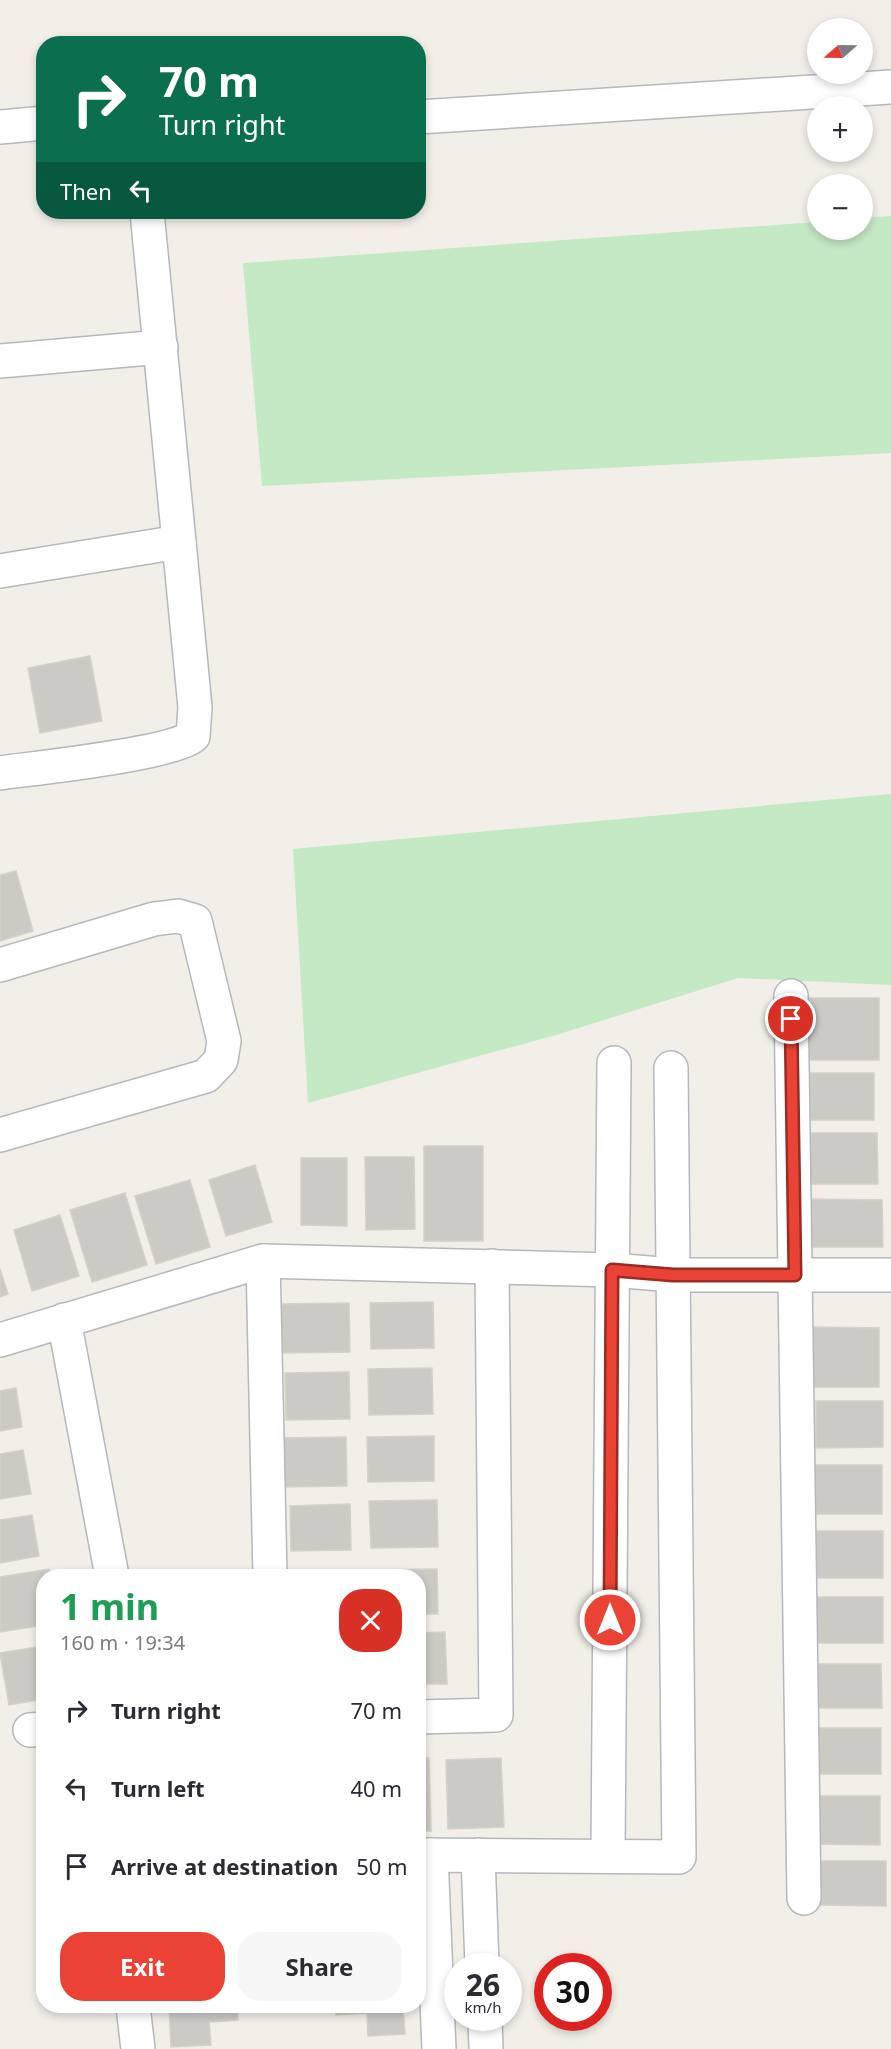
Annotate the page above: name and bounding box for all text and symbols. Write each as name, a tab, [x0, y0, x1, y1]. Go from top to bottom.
north arrow	[807, 18, 873, 84]
map controls	[807, 18, 873, 240]
text: 70 m	[159, 52, 259, 109]
icon: right	[60, 60, 138, 138]
button: +	[807, 96, 873, 162]
text: Turn right	[159, 106, 285, 143]
icon: left	[124, 174, 157, 207]
button: −	[807, 174, 873, 240]
text: Then	[60, 176, 112, 206]
pin	[765, 993, 816, 1044]
icon: arrive	[774, 1002, 807, 1035]
text: 1 min	[60, 1582, 159, 1631]
position arrow	[578, 1588, 642, 1652]
button: close	[339, 1589, 402, 1652]
text: 160 m · 19:34	[60, 1629, 185, 1656]
icon: right	[60, 1694, 93, 1727]
text: Turn right	[111, 1695, 221, 1725]
text: 70 m	[351, 1695, 402, 1725]
icon: left	[60, 1772, 93, 1805]
text: Turn left	[111, 1773, 205, 1803]
text: 40 m	[351, 1773, 402, 1803]
icon: arrive	[60, 1850, 93, 1883]
text: Arrive at destination	[111, 1851, 338, 1881]
text: 50 m	[356, 1851, 408, 1881]
button: Exit	[60, 1932, 225, 2001]
button: Share	[237, 1932, 402, 2001]
speed limit sign: 30	[534, 1953, 612, 2031]
text: 26	[466, 1964, 500, 2005]
text: km/h	[465, 1997, 501, 2017]

